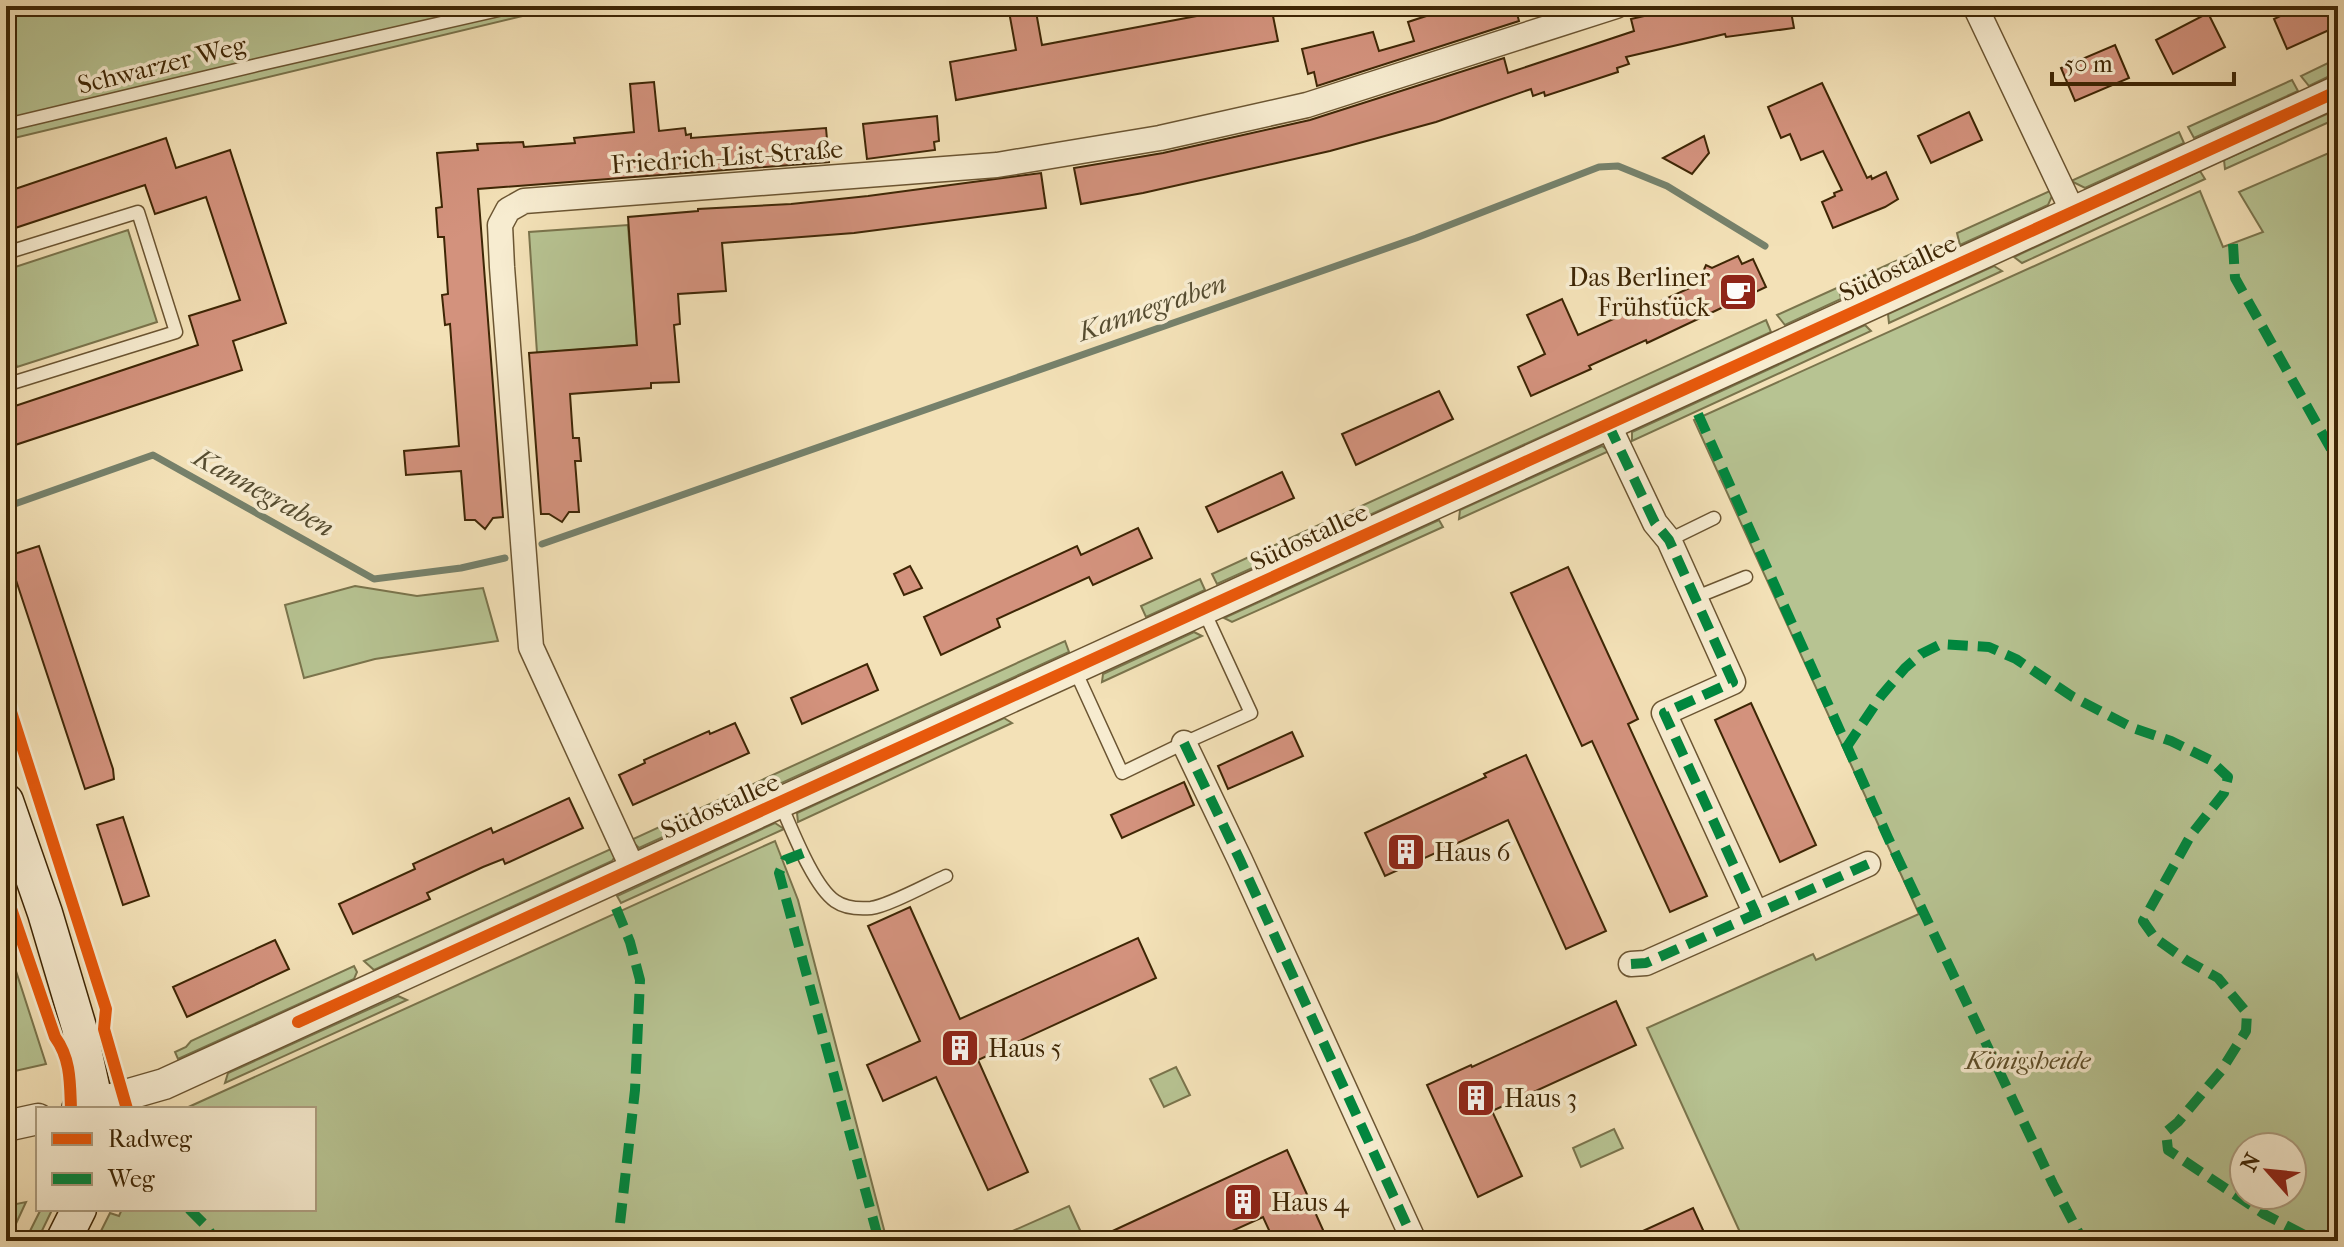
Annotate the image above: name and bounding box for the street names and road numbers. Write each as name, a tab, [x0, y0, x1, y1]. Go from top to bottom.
street label: Schwarzer Weg	[75, 29, 251, 101]
street label: Friedrich-List-Straße	[610, 133, 844, 181]
street label: Südostallee	[1834, 227, 1962, 309]
street label: Südostallee	[1245, 496, 1373, 578]
street label: Südostallee	[656, 766, 784, 846]

